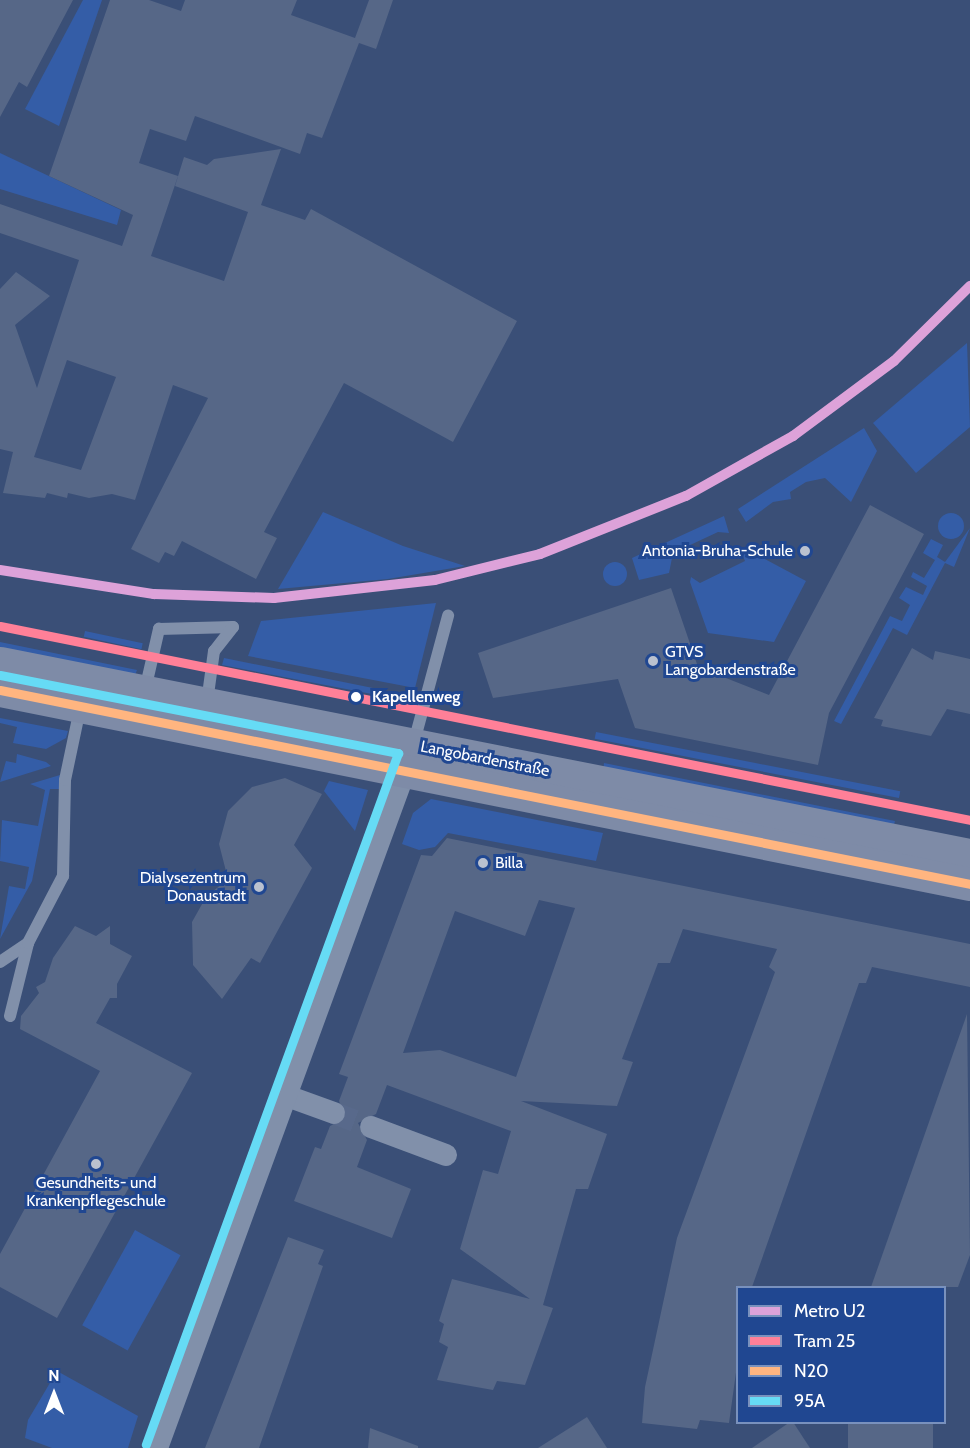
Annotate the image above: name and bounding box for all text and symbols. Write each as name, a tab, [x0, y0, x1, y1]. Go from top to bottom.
place label: Antonia-Bruha-Schule	[642, 541, 793, 561]
marker: Antonia-Bruha-Schule	[798, 544, 812, 558]
place label: GTVS Langobardenstraße	[665, 642, 796, 680]
marker: GTVS Langobardenstraße	[646, 654, 660, 668]
marker: Kapellenweg	[345, 686, 367, 708]
place label: Kapellenweg	[372, 687, 460, 707]
street label: Langobardenstraße	[419, 737, 551, 781]
place label: Billa	[495, 853, 523, 873]
marker: Billa	[476, 856, 490, 870]
place label: Dialysezentrum Donaustadt	[140, 868, 246, 906]
marker: Dialysezentrum Donaustadt	[250, 878, 268, 896]
marker: Gesundheits- und Krankenpflegeschule	[89, 1157, 103, 1171]
place label: Gesundheits- und Krankenpflegeschule	[26, 1173, 166, 1211]
legend	[736, 1286, 946, 1424]
text: Metro U2	[794, 1300, 866, 1322]
text: Tram 25	[794, 1330, 855, 1352]
text: N20	[794, 1360, 829, 1382]
north arrow	[24, 1364, 84, 1424]
text: N	[48, 1366, 60, 1385]
text: 95A	[794, 1390, 825, 1412]

